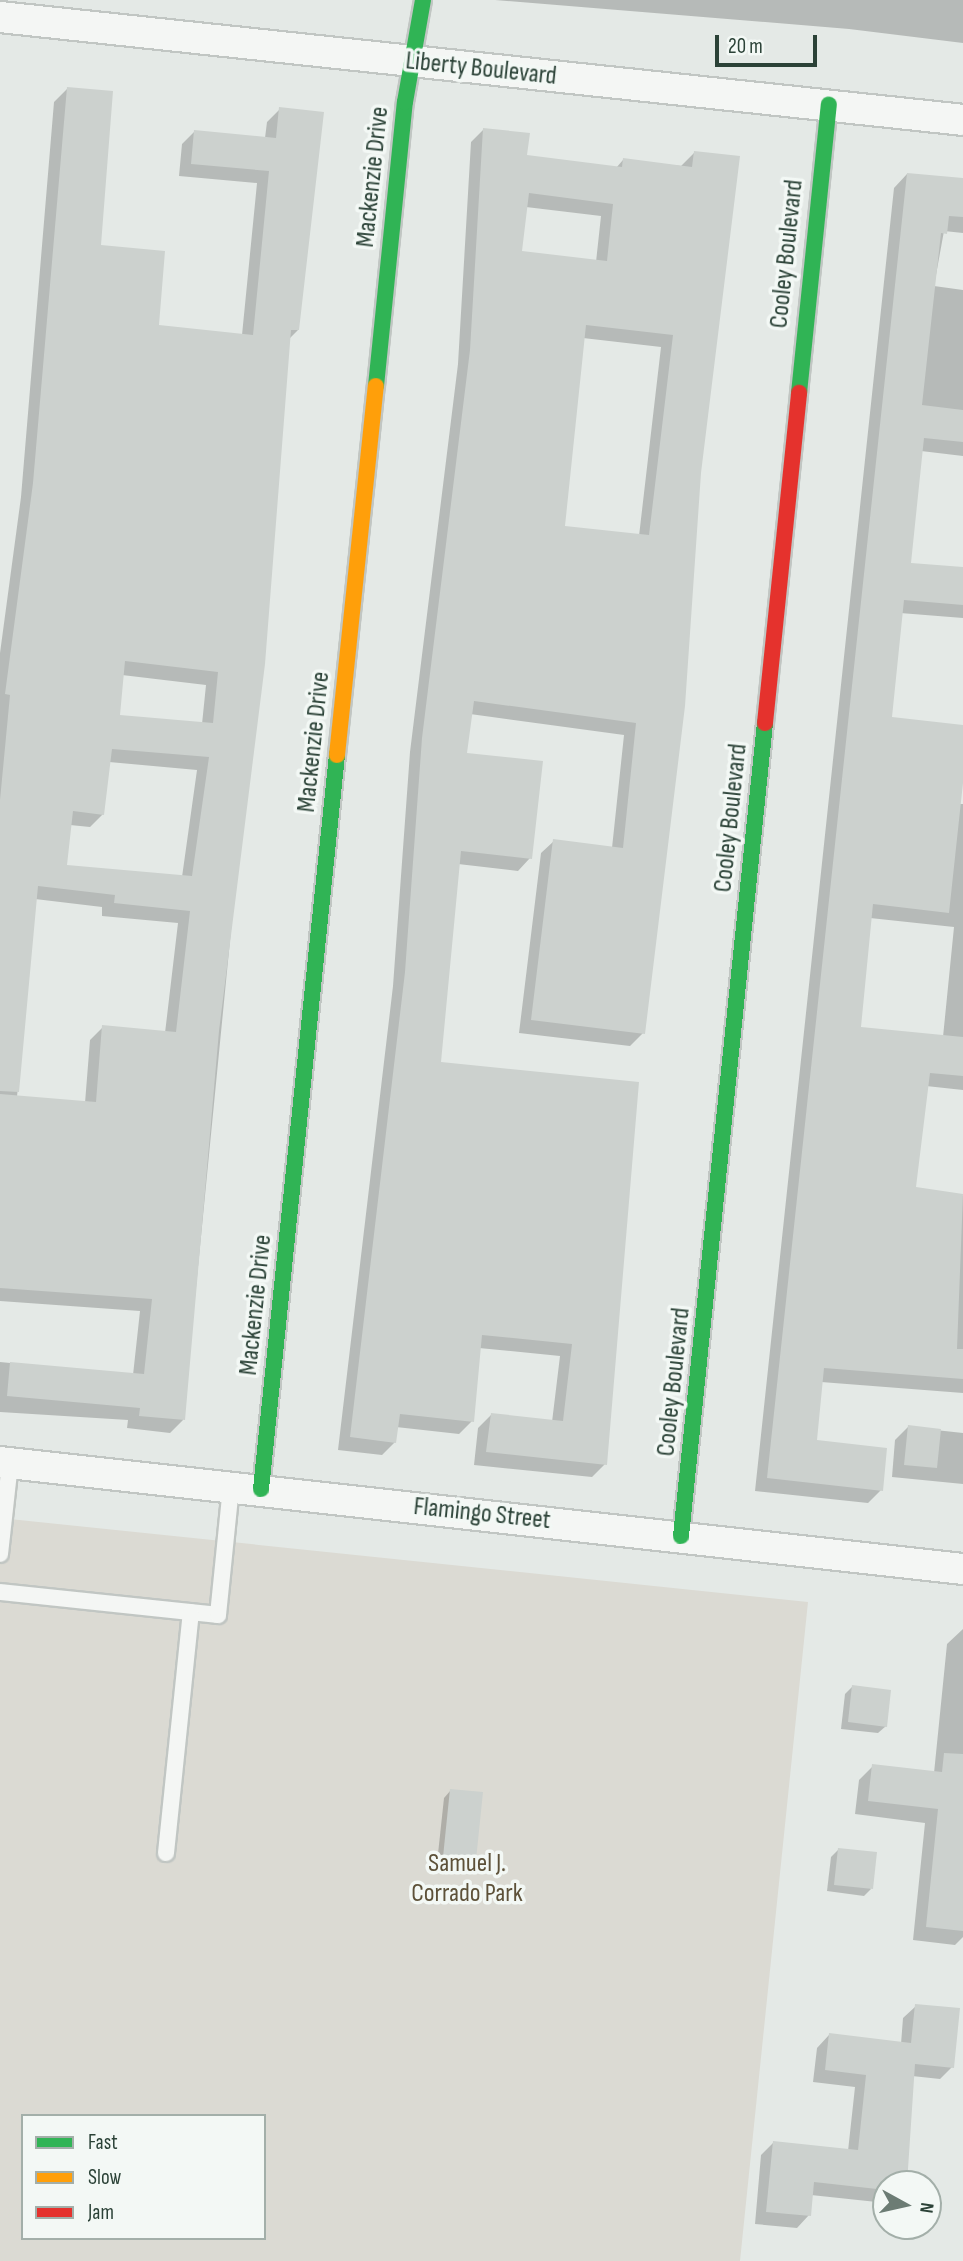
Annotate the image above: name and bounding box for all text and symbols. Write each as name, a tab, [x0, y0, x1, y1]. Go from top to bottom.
scale bar	[718, 21, 820, 65]
text: 20 m	[728, 34, 763, 59]
street label: Liberty Boulevard	[404, 46, 558, 92]
street label: Mackenzie Drive	[350, 105, 396, 249]
street label: Cooley Boulevard	[764, 178, 810, 330]
street label: Mackenzie Drive	[291, 670, 337, 814]
street label: Cooley Boulevard	[708, 742, 754, 894]
street label: Mackenzie Drive	[233, 1233, 279, 1377]
street label: Cooley Boulevard	[651, 1306, 697, 1458]
street label: Flamingo Street	[412, 1491, 552, 1537]
park label: Samuel J. Corrado Park	[411, 1848, 523, 1910]
legend	[21, 2114, 266, 2240]
text: Fast	[88, 2130, 118, 2155]
text: Slow	[88, 2165, 121, 2190]
north arrow	[872, 2170, 942, 2240]
text: Jam	[88, 2200, 114, 2225]
text: N	[914, 2201, 938, 2214]

